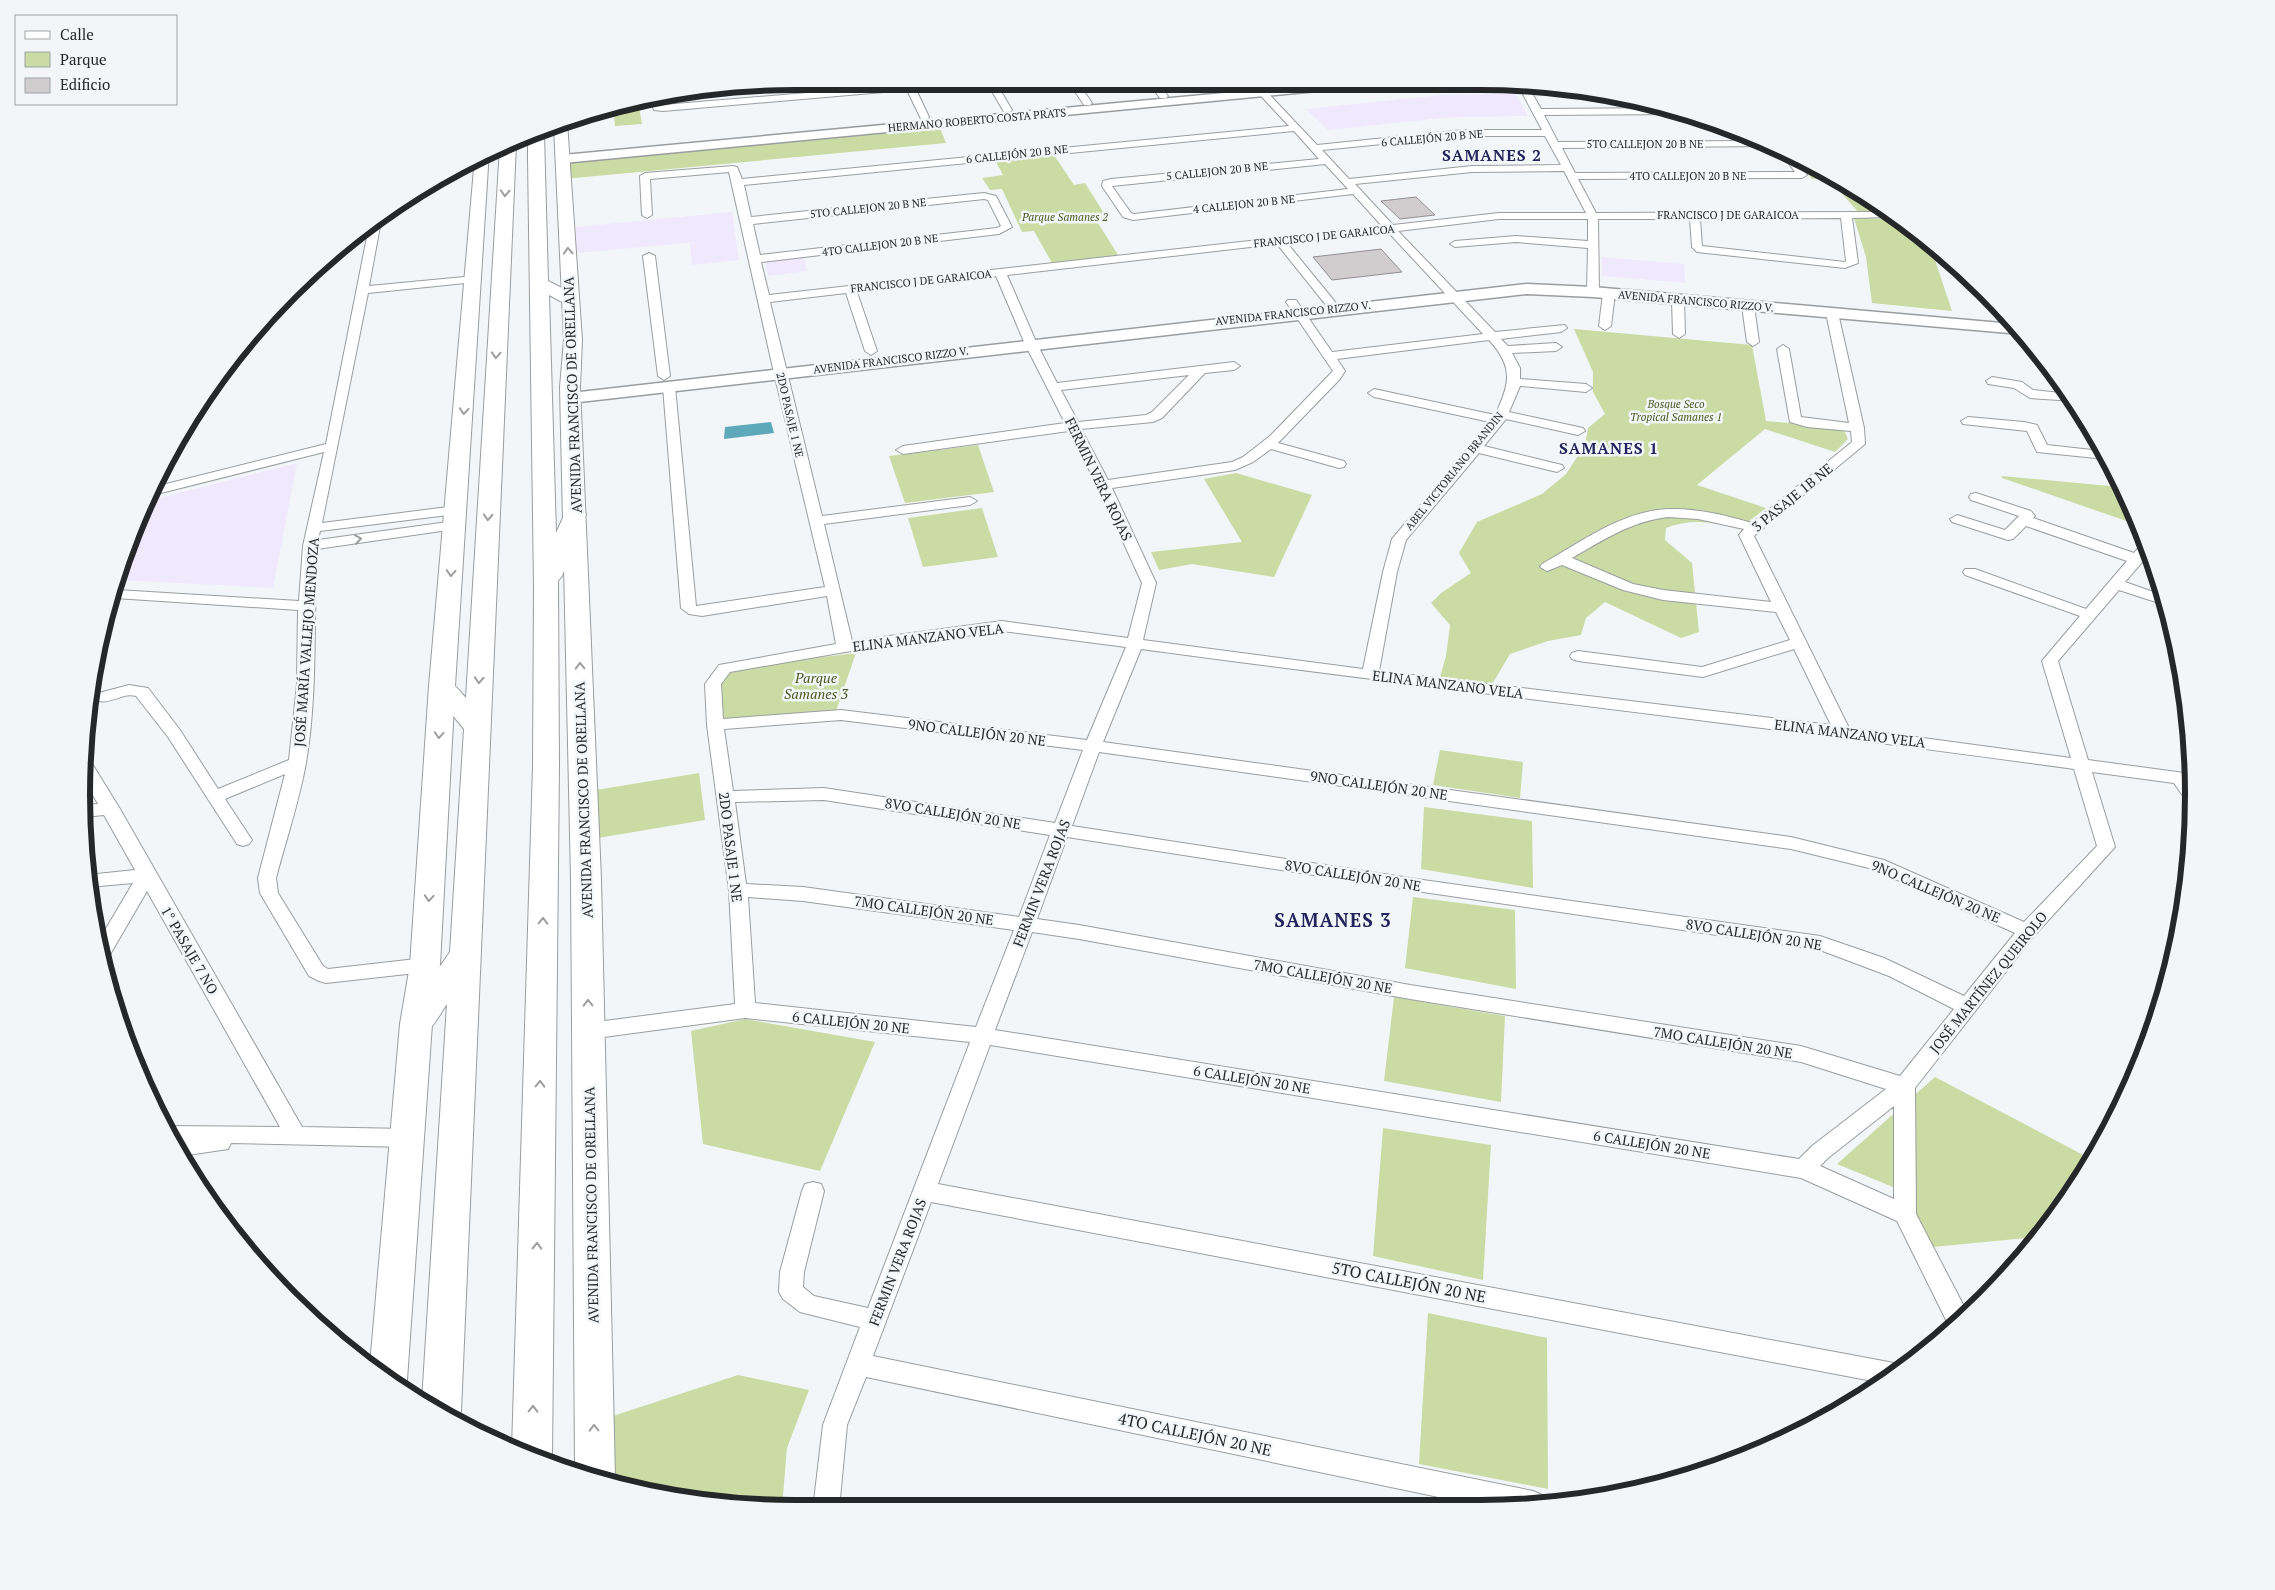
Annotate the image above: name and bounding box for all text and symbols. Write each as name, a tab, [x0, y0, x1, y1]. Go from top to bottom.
legend	[15, 15, 178, 105]
text: Calle	[60, 24, 94, 44]
text: Parque	[60, 49, 107, 69]
text: Edificio	[60, 74, 110, 94]
street label: HERMANO ROBERTO COSTA PRATS	[887, 105, 1067, 135]
street label: 6 CALLEJÓN 20 B NE	[1380, 127, 1484, 149]
street label: 5TO CALLEJON 20 B NE	[1587, 137, 1703, 151]
street label: 6 CALLEJÓN 20 B NE	[965, 142, 1069, 166]
district label: SAMANES 2	[1442, 144, 1542, 166]
street label: 5 CALLEJON 20 B NE	[1165, 159, 1269, 183]
street label: 4TO CALLEJON 20 B NE	[1630, 169, 1746, 183]
one-way arrow	[499, 189, 510, 197]
street label: 4 CALLEJON 20 B NE	[1192, 192, 1296, 216]
street label: 5TO CALLEJON 20 B NE	[809, 195, 927, 221]
street label: FRANCISCO J DE GARAICOA	[1657, 208, 1799, 222]
park label: Parque Samanes 2	[1021, 210, 1108, 224]
street label: FRANCISCO J DE GARAICOA	[1253, 222, 1396, 250]
street label: 4TO CALLEJON 20 B NE	[821, 231, 939, 259]
one-way arrow	[562, 247, 573, 255]
street label: FRANCISCO J DE GARAICOA	[850, 267, 993, 295]
street label: AVENIDA FRANCISCO DE ORELLANA	[558, 276, 586, 514]
street label: AVENIDA FRANCISCO RIZZO V.	[1617, 287, 1775, 315]
street label: AVENIDA FRANCISCO RIZZO V.	[1214, 298, 1372, 328]
street label: AVENIDA FRANCISCO RIZZO V.	[813, 344, 969, 376]
one-way arrow	[491, 351, 502, 359]
street label: 2DO PASAJE 1 NE	[773, 371, 807, 459]
park label: Bosque Seco Tropical Samanes 1	[1630, 397, 1722, 424]
one-way arrow	[458, 408, 469, 416]
street label: ABEL VICTORIANO BRANDIN	[1402, 409, 1506, 533]
street label: FERMIN VERA ROJAS	[1061, 414, 1137, 544]
district label: SAMANES 1	[1559, 437, 1659, 459]
street label: 3 PASAJE 1B NE	[1748, 458, 1836, 536]
one-way arrow	[482, 514, 493, 522]
one-way arrow	[354, 534, 362, 545]
street label: JOSÉ MARÍA VALLEJO MENDOZA	[289, 536, 323, 747]
one-way arrow	[446, 570, 457, 578]
street label: ELINA MANZANO VELA	[851, 618, 1005, 656]
one-way arrow	[574, 661, 585, 669]
street label: ELINA MANZANO VELA	[1371, 665, 1525, 703]
park label: Parque Samanes 3	[784, 668, 849, 703]
one-way arrow	[474, 676, 485, 684]
street label: AVENIDA FRANCISCO DE ORELLANA	[569, 681, 597, 919]
street label: 9NO CALLEJÓN 20 NE	[907, 714, 1047, 750]
street label: ELINA MANZANO VELA	[1773, 714, 1927, 752]
one-way arrow	[434, 732, 445, 740]
street label: 9NO CALLEJÓN 20 NE	[1309, 766, 1449, 804]
street label: 2DO PASAJE 1 NE	[715, 791, 747, 903]
street label: 8VO CALLEJÓN 20 NE	[884, 793, 1022, 833]
street label: FERMIN VERA ROJAS	[1008, 817, 1074, 949]
street label: 8VO CALLEJÓN 20 NE	[1284, 855, 1422, 895]
street label: 9NO CALLEJÓN 20 NE	[1868, 855, 2004, 927]
street label: 7MO CALLEJÓN 20 NE	[853, 891, 995, 929]
one-way arrow	[424, 894, 435, 902]
street label: 1° PASAJE 7 NO	[157, 903, 223, 997]
district label: SAMANES 3	[1274, 907, 1392, 932]
street label: JOSÉ MARTÍNEZ QUEIROLO	[1925, 907, 2051, 1057]
street label: 8VO CALLEJÓN 20 NE	[1685, 914, 1823, 954]
one-way arrow	[538, 917, 548, 925]
street label: 7MO CALLEJÓN 20 NE	[1252, 954, 1394, 998]
one-way arrow	[583, 999, 593, 1006]
street label: 6 CALLEJÓN 20 NE	[791, 1006, 911, 1038]
street label: 7MO CALLEJÓN 20 NE	[1652, 1022, 1794, 1062]
street label: 6 CALLEJÓN 20 NE	[1192, 1060, 1312, 1098]
one-way arrow	[535, 1080, 545, 1088]
street label: AVENIDA FRANCISCO DE ORELLANA	[579, 1086, 603, 1324]
street label: 6 CALLEJÓN 20 NE	[1592, 1125, 1712, 1163]
street label: FERMIN VERA ROJAS	[864, 1196, 930, 1328]
one-way arrow	[531, 1242, 542, 1250]
street label: 5TO CALLEJÓN 20 NE	[1330, 1256, 1488, 1308]
one-way arrow	[528, 1405, 538, 1412]
street label: 4TO CALLEJÓN 20 NE	[1116, 1407, 1274, 1461]
one-way arrow	[589, 1424, 599, 1432]

